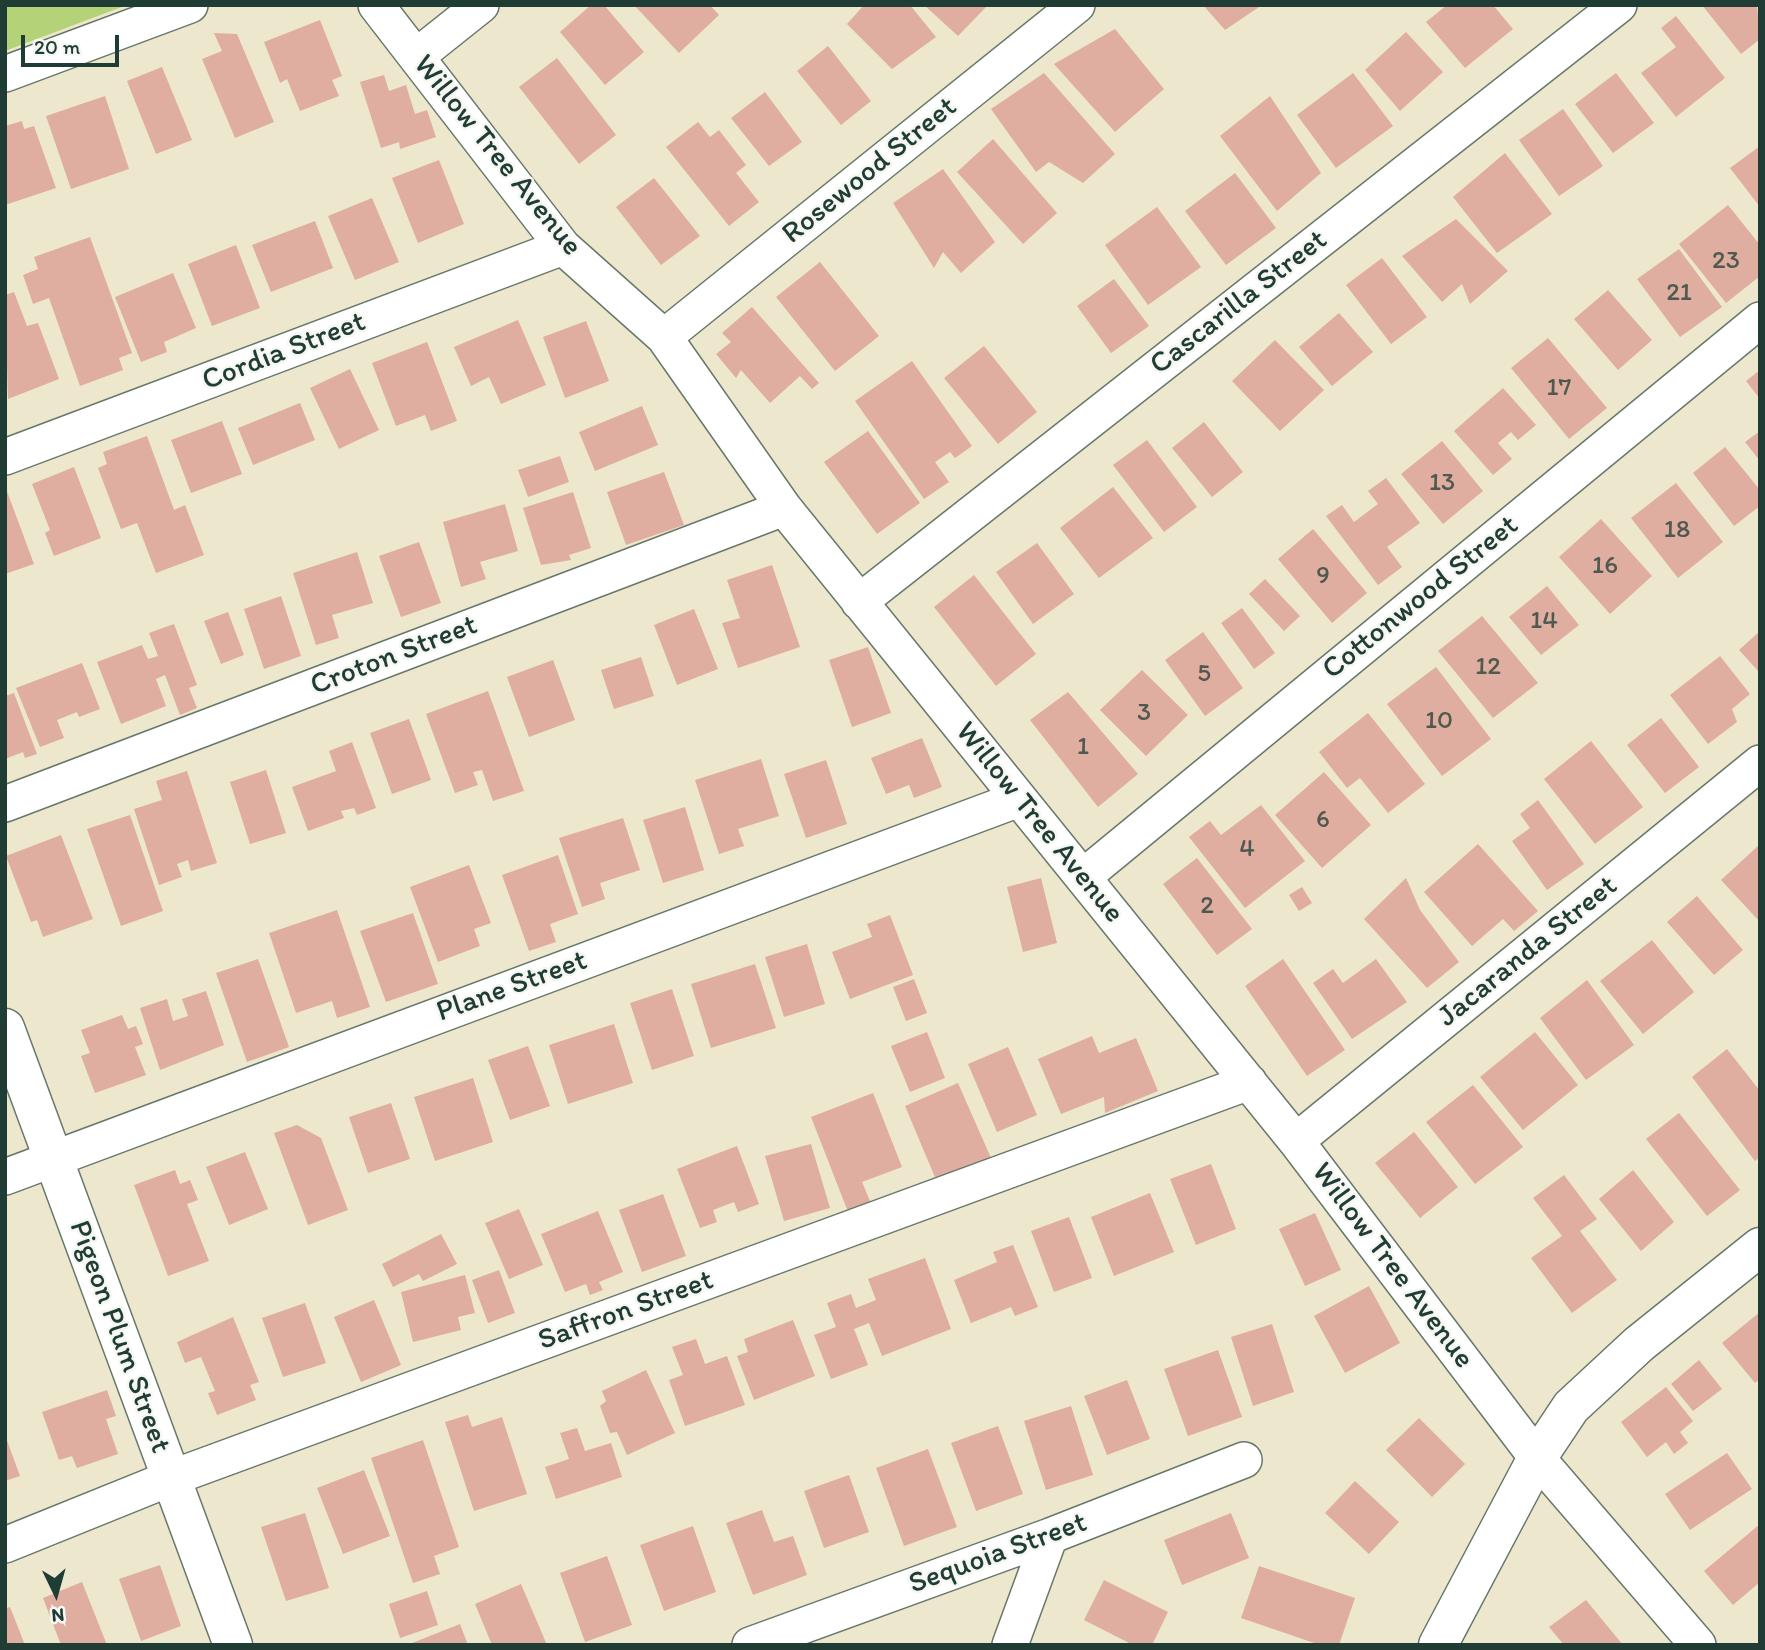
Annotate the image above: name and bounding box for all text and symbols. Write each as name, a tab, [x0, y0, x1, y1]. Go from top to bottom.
scale bar	[24, 21, 122, 65]
text: 20 m	[34, 34, 80, 59]
street label: Willow Tree Avenue	[405, 48, 589, 264]
street label: Rosewood Street	[775, 90, 965, 252]
street label: Cascarilla Street	[1143, 223, 1335, 383]
house number: 23	[1712, 245, 1740, 277]
house number: 21	[1666, 277, 1692, 309]
street label: Cordia Street	[197, 304, 371, 400]
house number: 17	[1547, 372, 1571, 404]
house number: 13	[1429, 467, 1455, 499]
street label: Cottonwood Street	[1316, 508, 1526, 688]
house number: 18	[1664, 514, 1690, 546]
house number: 16	[1592, 550, 1618, 582]
house number: 9	[1316, 560, 1330, 592]
house number: 14	[1530, 605, 1558, 637]
street label: Croton Street	[305, 608, 483, 704]
house number: 12	[1475, 651, 1501, 683]
house number: 5	[1197, 658, 1211, 690]
house number: 3	[1137, 697, 1151, 729]
house number: 10	[1425, 705, 1453, 737]
street label: Willow Tree Avenue	[947, 715, 1131, 931]
house number: 1	[1077, 731, 1089, 763]
house number: 6	[1316, 804, 1330, 836]
house number: 4	[1239, 833, 1255, 865]
street label: Jacaranda Street	[1431, 869, 1625, 1035]
house number: 2	[1200, 890, 1214, 922]
street label: Plane Street	[432, 943, 592, 1031]
street label: Willow Tree Avenue	[1303, 1156, 1481, 1376]
street label: Pigeon Plum Street	[60, 1216, 178, 1458]
street label: Saffron Street	[534, 1263, 718, 1359]
street label: Sequoia Street	[904, 1505, 1092, 1603]
north arrow	[21, 1559, 91, 1629]
text: N	[50, 1603, 65, 1627]

